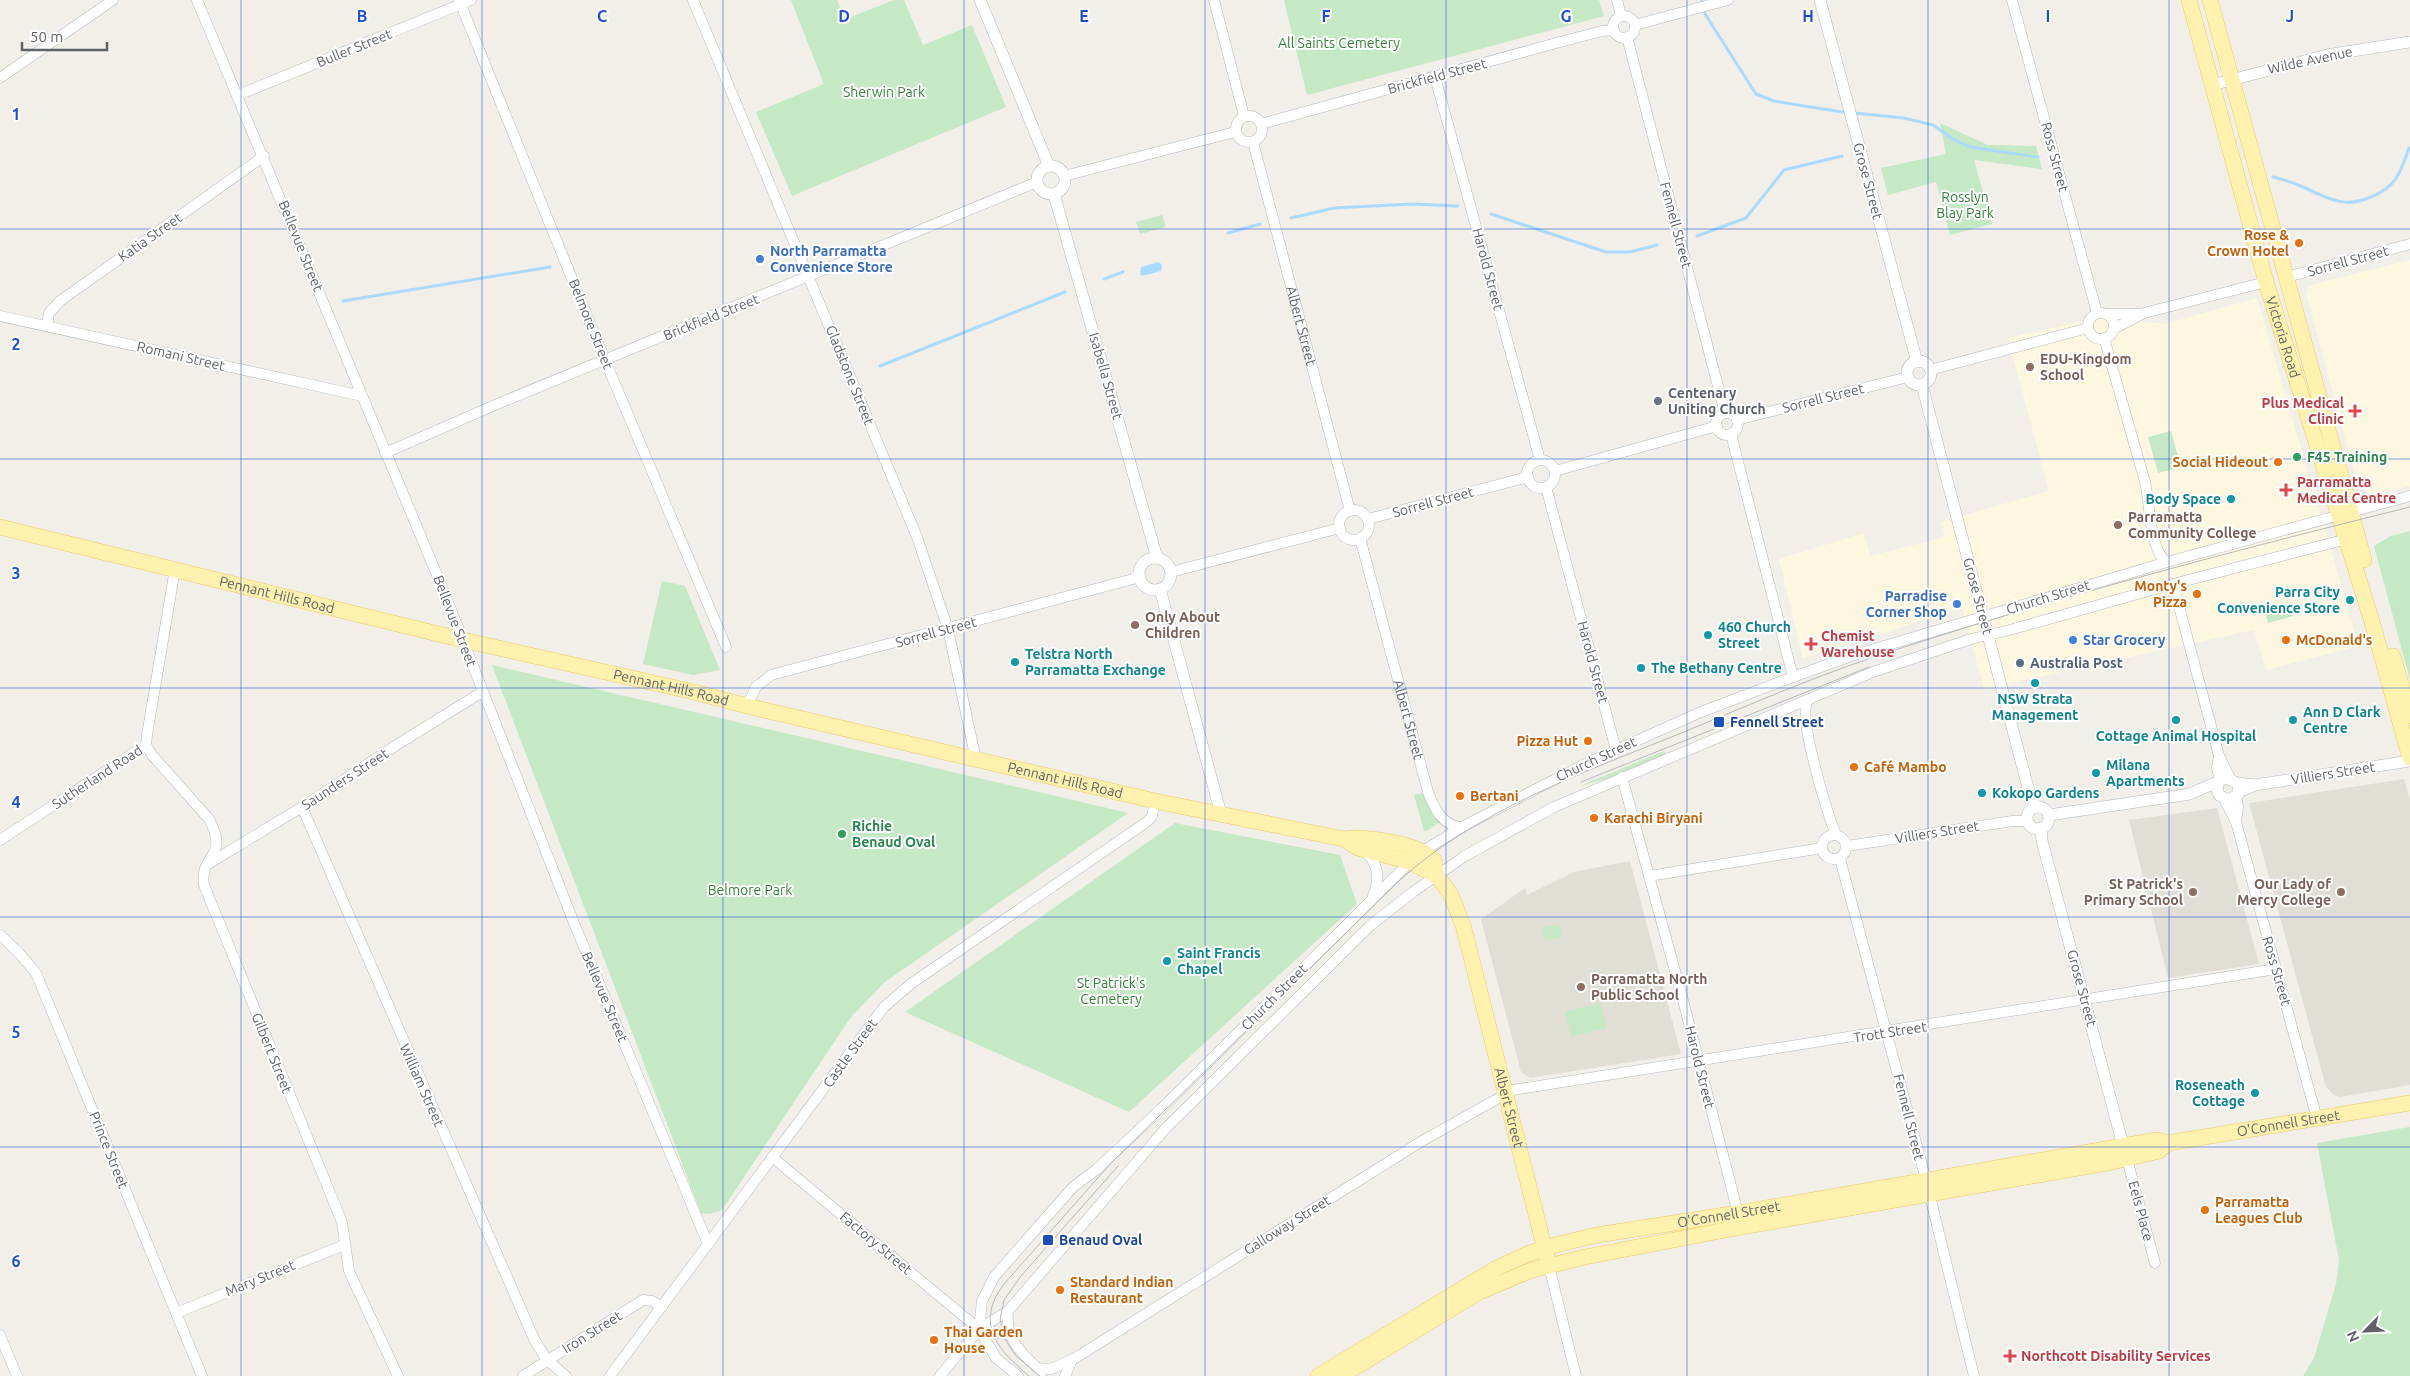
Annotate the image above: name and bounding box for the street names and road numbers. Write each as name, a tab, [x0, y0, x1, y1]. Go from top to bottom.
street label: Buller Street	[314, 25, 394, 70]
street label: Wilde Avenue	[2266, 43, 2354, 77]
street label: Brickfield Street	[1386, 55, 1489, 97]
street label: Ross Street	[2038, 120, 2072, 194]
street label: Grose Street	[1850, 141, 1886, 222]
street label: Fennell Street	[1657, 180, 1695, 270]
street label: Bellevue Street	[276, 198, 327, 294]
street label: Katia Street	[115, 209, 185, 265]
street label: Harold Street	[1469, 226, 1507, 312]
street label: Sorrell Street	[2306, 242, 2391, 280]
street label: Belmore Street	[566, 277, 617, 372]
street label: Albert Street	[1283, 284, 1320, 368]
street label: Brickfield Street	[661, 290, 762, 343]
street label: Victoria Road	[2263, 294, 2303, 380]
street label: Gladstone Street	[823, 323, 877, 428]
street label: Isabella Street	[1086, 331, 1126, 422]
street label: Romani Street	[135, 338, 227, 374]
street label: Sorrell Street	[1781, 380, 1866, 416]
street label: Sorrell Street	[1391, 483, 1476, 521]
street label: Grose Street	[1960, 556, 1996, 637]
street label: Pennant Hills Road	[218, 573, 336, 616]
street label: Bellevue Street	[430, 573, 480, 669]
street label: Church Street	[2004, 577, 2092, 617]
street label: Sorrell Street	[894, 613, 979, 651]
street label: Harold Street	[1574, 619, 1612, 705]
street label: Pennant Hills Road	[612, 666, 730, 709]
street label: Albert Street	[1390, 678, 1427, 762]
street label: Church Street	[1553, 733, 1639, 785]
street label: Sutherland Road	[49, 742, 145, 812]
street label: Saunders Street	[299, 745, 392, 813]
street label: Villiers Street	[2290, 758, 2377, 788]
street label: Pennant Hills Road	[1006, 759, 1125, 801]
street label: Villiers Street	[1894, 817, 1981, 847]
street label: Ross Street	[2259, 935, 2295, 1008]
street label: Grose Street	[2064, 948, 2100, 1029]
street label: Bellevue Street	[579, 949, 631, 1045]
street label: Church Street	[1238, 960, 1311, 1033]
street label: Gilbert Street	[249, 1010, 296, 1096]
street label: Castle Street	[820, 1015, 881, 1090]
street label: Trott Street	[1852, 1018, 1928, 1046]
street label: Harold Street	[1682, 1024, 1718, 1110]
street label: William Street	[397, 1041, 448, 1129]
street label: Albert Street	[1491, 1066, 1527, 1150]
street label: Fennell Street	[1891, 1072, 1928, 1162]
street label: O'Connell Street	[2236, 1107, 2341, 1140]
street label: Prince Street	[86, 1109, 132, 1191]
street label: Eels Place	[2125, 1179, 2157, 1243]
street label: Galloway Street	[1241, 1192, 1334, 1258]
street label: O'Connell Street	[1676, 1198, 1782, 1230]
street label: Factory Street	[837, 1208, 916, 1278]
street label: Mary Street	[223, 1257, 298, 1299]
street label: Iron Street	[559, 1307, 625, 1357]

